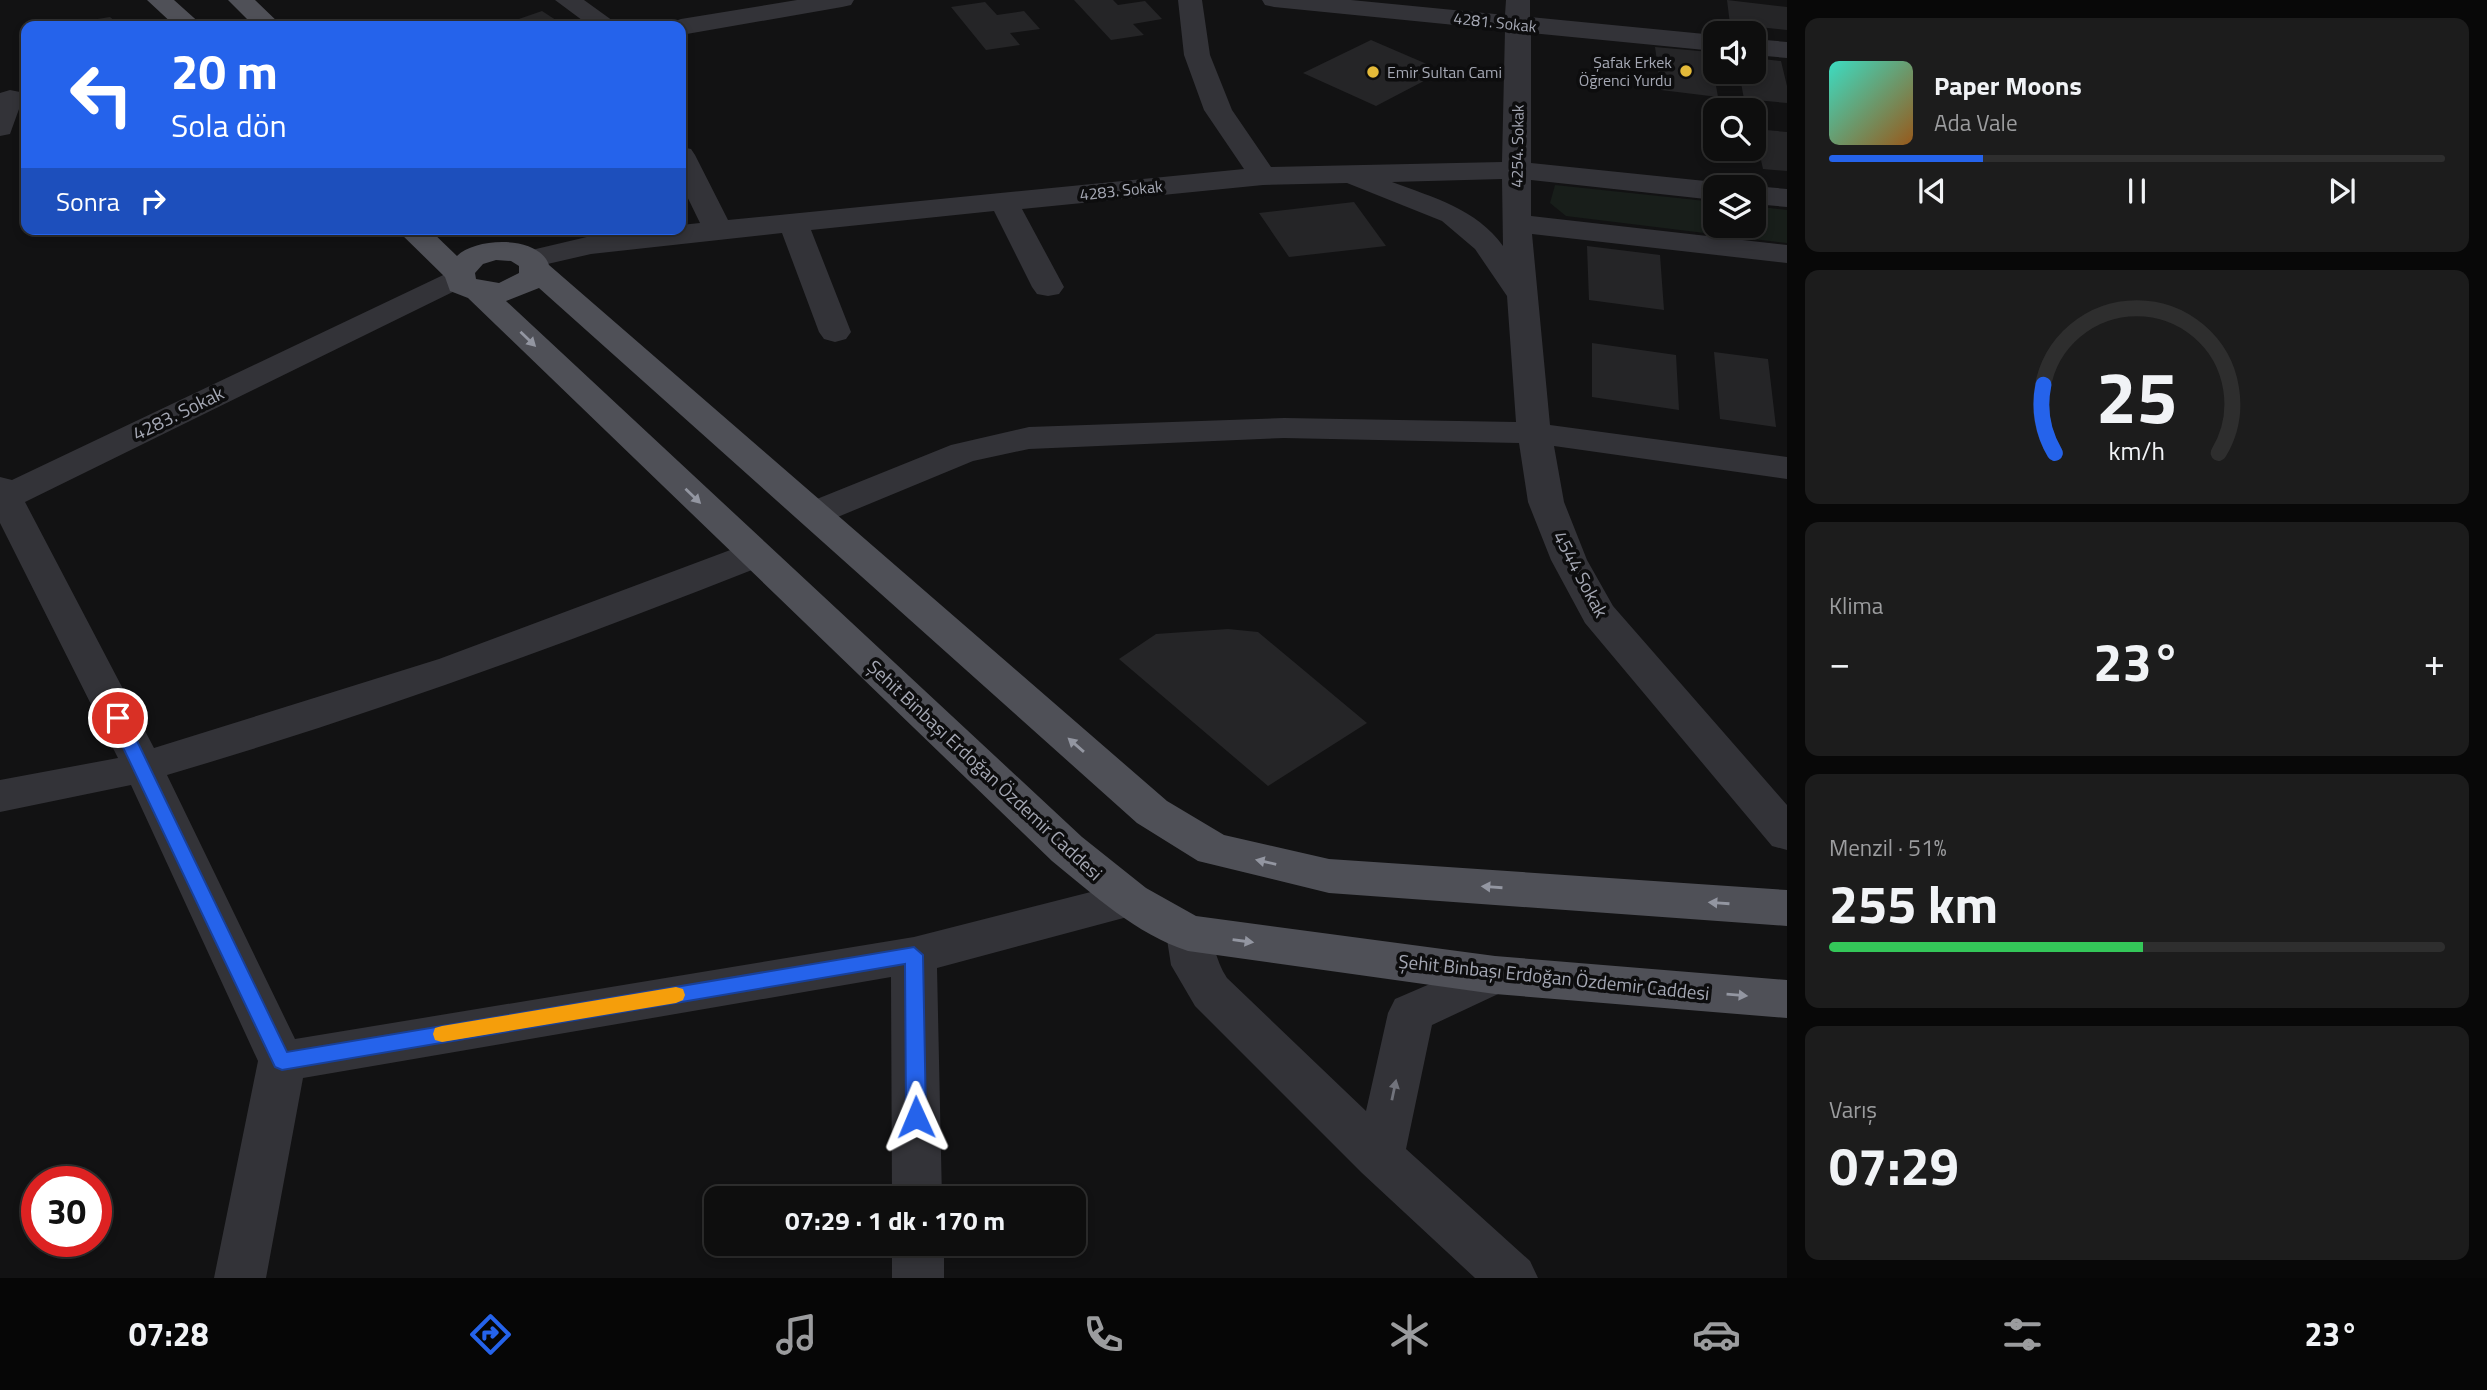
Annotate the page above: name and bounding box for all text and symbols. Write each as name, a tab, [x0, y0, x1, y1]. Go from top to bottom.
street label: 4281. Sokak	[1452, 6, 1538, 38]
map controls	[1703, 21, 1766, 238]
button: sound	[1703, 21, 1766, 84]
text: 20 m	[171, 33, 278, 108]
icon: left	[56, 49, 147, 140]
place label: Şafak Erkek Öğrenci Yurdu	[1579, 50, 1672, 92]
place label: Emir Sultan Cami	[1387, 60, 1502, 84]
marker: Şafak Erkek Öğrenci Yurdu	[1678, 63, 1694, 79]
marker: Emir Sultan Cami	[1365, 64, 1381, 80]
text: Paper Moons	[1934, 66, 2082, 105]
button: search	[1703, 98, 1766, 161]
text: Sola dön	[171, 101, 287, 149]
street label: 4254. Sokak	[1504, 104, 1530, 188]
text: Ada Vale	[1934, 105, 2018, 140]
icon: previous	[1913, 172, 1951, 210]
icon: pause	[2118, 172, 2156, 210]
icon: next	[2323, 172, 2361, 210]
street label: 4283. Sokak	[1078, 174, 1164, 206]
button: layers	[1703, 175, 1766, 238]
text: Sonra	[56, 182, 120, 221]
icon: right	[134, 182, 172, 220]
one-way arrow	[519, 331, 536, 347]
text: 25	[2096, 341, 2178, 451]
street label: 4283. Sokak	[127, 378, 229, 447]
text: km/h	[2109, 432, 2165, 470]
one-way arrow	[684, 488, 701, 504]
street label: 4544 Sokak	[1546, 525, 1616, 622]
text: Klima	[1829, 588, 1883, 623]
text: 23°	[2093, 622, 2181, 701]
text: −	[1829, 633, 1850, 691]
text: +	[2424, 633, 2445, 691]
street label: Şehit Binbaşı Erdoğan Özdemir Caddesi	[861, 652, 1110, 887]
pin	[88, 688, 148, 748]
icon: arrive	[99, 699, 137, 737]
one-way arrow	[1068, 737, 1085, 753]
text: Menzil · 51%	[1829, 830, 1947, 865]
one-way arrow	[1255, 857, 1277, 868]
text: 255 km	[1829, 864, 1998, 943]
one-way arrow	[1481, 881, 1503, 892]
one-way arrow	[1708, 897, 1730, 908]
one-way arrow	[1232, 935, 1254, 946]
street label: Şehit Binbaşı Erdoğan Özdemir Caddesi	[1397, 946, 1711, 1007]
one-way arrow	[1726, 990, 1748, 1001]
one-way arrow	[1389, 1079, 1400, 1101]
position arrow	[879, 1080, 953, 1154]
text: Varış	[1829, 1092, 1877, 1127]
text: 07:29	[1829, 1126, 1959, 1205]
speed limit sign: 30	[21, 1166, 112, 1257]
text: 07:29 · 1 dk · 170 m	[785, 1201, 1005, 1240]
text: 07:28	[129, 1310, 209, 1358]
icon: directions	[466, 1310, 515, 1359]
icon: music	[772, 1310, 821, 1359]
icon: phone	[1079, 1310, 1128, 1359]
icon: climate	[1385, 1310, 1434, 1359]
icon: car	[1692, 1310, 1741, 1359]
icon: filters	[1998, 1310, 2047, 1359]
text: 23°	[2304, 1310, 2358, 1358]

